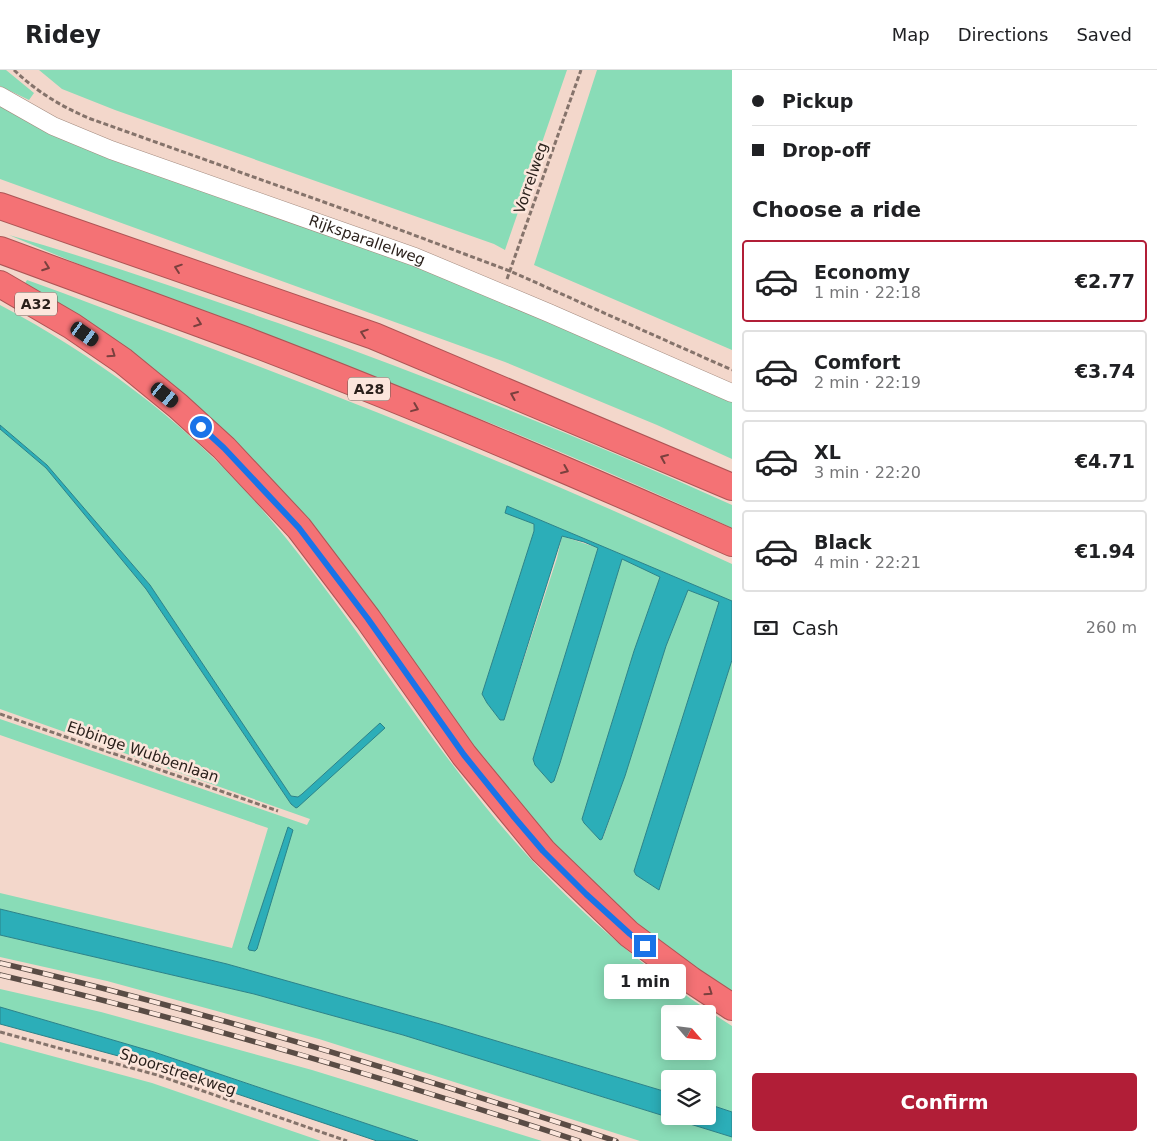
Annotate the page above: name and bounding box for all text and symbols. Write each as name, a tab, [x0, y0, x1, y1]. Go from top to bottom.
text: Ridey	[25, 21, 101, 49]
text: Map	[892, 24, 930, 45]
text: Directions	[958, 24, 1048, 45]
text: Saved	[1076, 24, 1132, 45]
text: Pickup	[782, 90, 853, 112]
text: Drop-off	[782, 139, 870, 161]
street label: Vorrelweg	[510, 140, 552, 216]
text: Choose a ride	[752, 197, 921, 222]
street label: Rijksparallelweg	[306, 211, 428, 269]
icon: car	[754, 259, 799, 304]
one-way arrow	[41, 261, 50, 271]
text: Economy	[814, 261, 910, 283]
one-way arrow	[174, 264, 182, 274]
text: €2.77	[1075, 270, 1135, 292]
text: 1 min · 22:18	[814, 283, 921, 302]
road number: A32	[15, 292, 57, 315]
one-way arrow	[193, 317, 202, 327]
car	[68, 319, 101, 349]
one-way arrow	[360, 329, 369, 339]
one-way arrow	[106, 348, 116, 357]
icon: car	[754, 349, 799, 394]
text: Comfort	[814, 351, 901, 373]
text: €3.74	[1075, 360, 1135, 382]
text: 2 min · 22:19	[814, 373, 921, 392]
road number: A28	[348, 378, 390, 400]
car	[148, 380, 181, 410]
one-way arrow	[510, 391, 519, 401]
one-way arrow	[410, 402, 419, 412]
route start	[190, 416, 212, 438]
icon: car	[754, 439, 799, 484]
text: XL	[814, 441, 841, 463]
text: €4.71	[1075, 450, 1135, 472]
one-way arrow	[660, 453, 669, 464]
text: 3 min · 22:20	[814, 463, 921, 482]
one-way arrow	[560, 464, 569, 475]
icon: car	[754, 529, 799, 574]
text: Black	[814, 531, 872, 553]
text: €1.94	[1075, 540, 1135, 562]
text: 4 min · 22:21	[814, 553, 921, 572]
icon: cash	[752, 614, 780, 642]
text: Cash	[792, 617, 839, 639]
text: 260 m	[1086, 618, 1137, 637]
street label: Ebbinge Wubbenlaan	[65, 718, 221, 786]
route end	[634, 935, 656, 957]
callout: 1 min	[604, 964, 686, 998]
text: 1 min	[620, 972, 670, 991]
one-way arrow	[704, 986, 713, 995]
north arrow	[661, 1005, 716, 1060]
map controls	[661, 1005, 716, 1125]
street label: Spoorstreekweg	[118, 1045, 238, 1099]
button: layers	[661, 1070, 716, 1125]
button: Confirm	[752, 1073, 1137, 1131]

